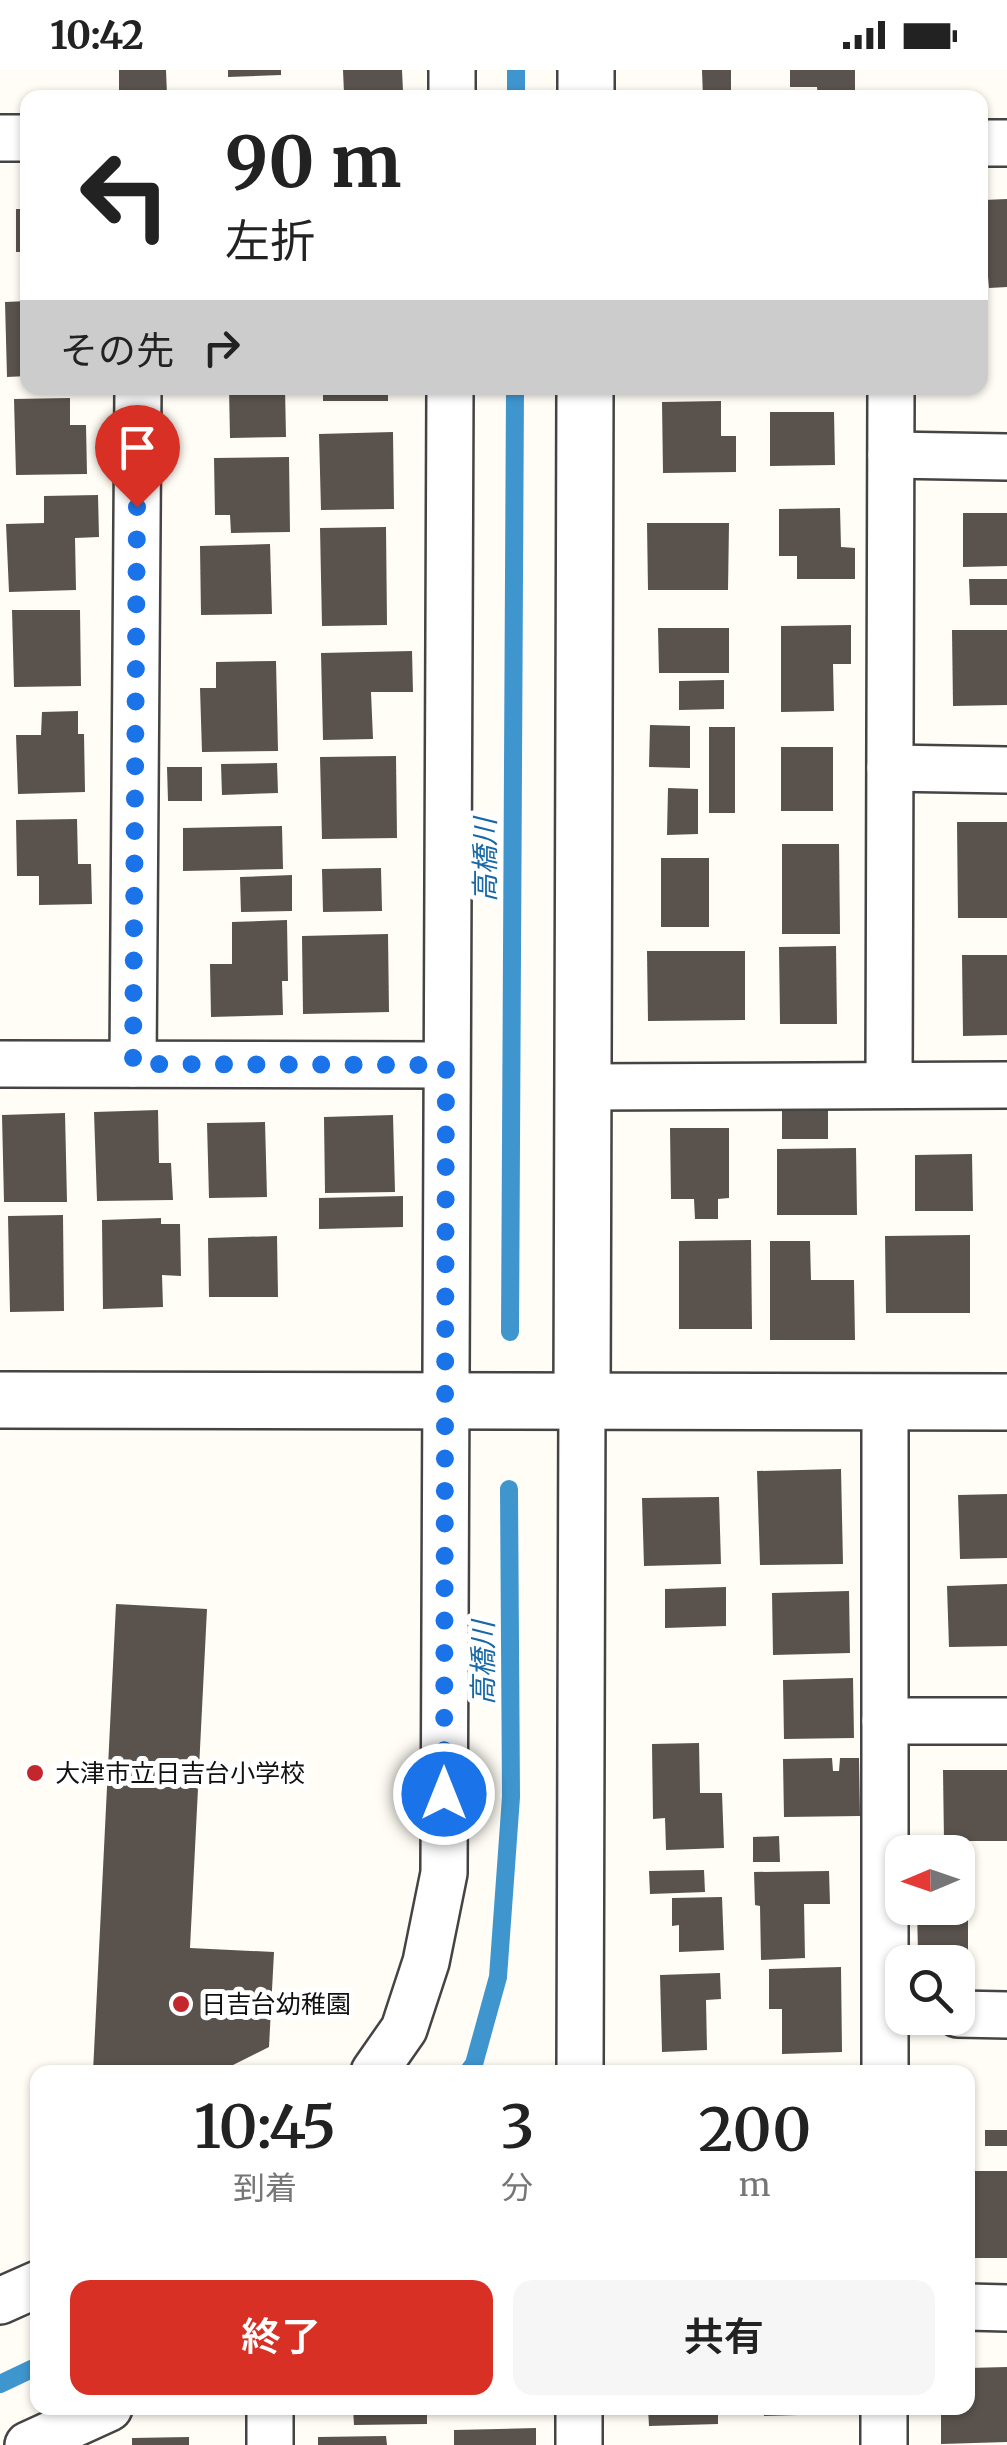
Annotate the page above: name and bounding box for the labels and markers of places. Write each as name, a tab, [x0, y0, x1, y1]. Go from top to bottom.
pin	[95, 405, 180, 508]
place label: 大津市立日吉台小学校	[55, 1757, 305, 1789]
marker: 大津市立日吉台小学校	[24, 1762, 46, 1784]
place label: 日吉台幼稚園	[201, 1988, 351, 2020]
marker: 日吉台幼稚園	[170, 1993, 192, 2015]

